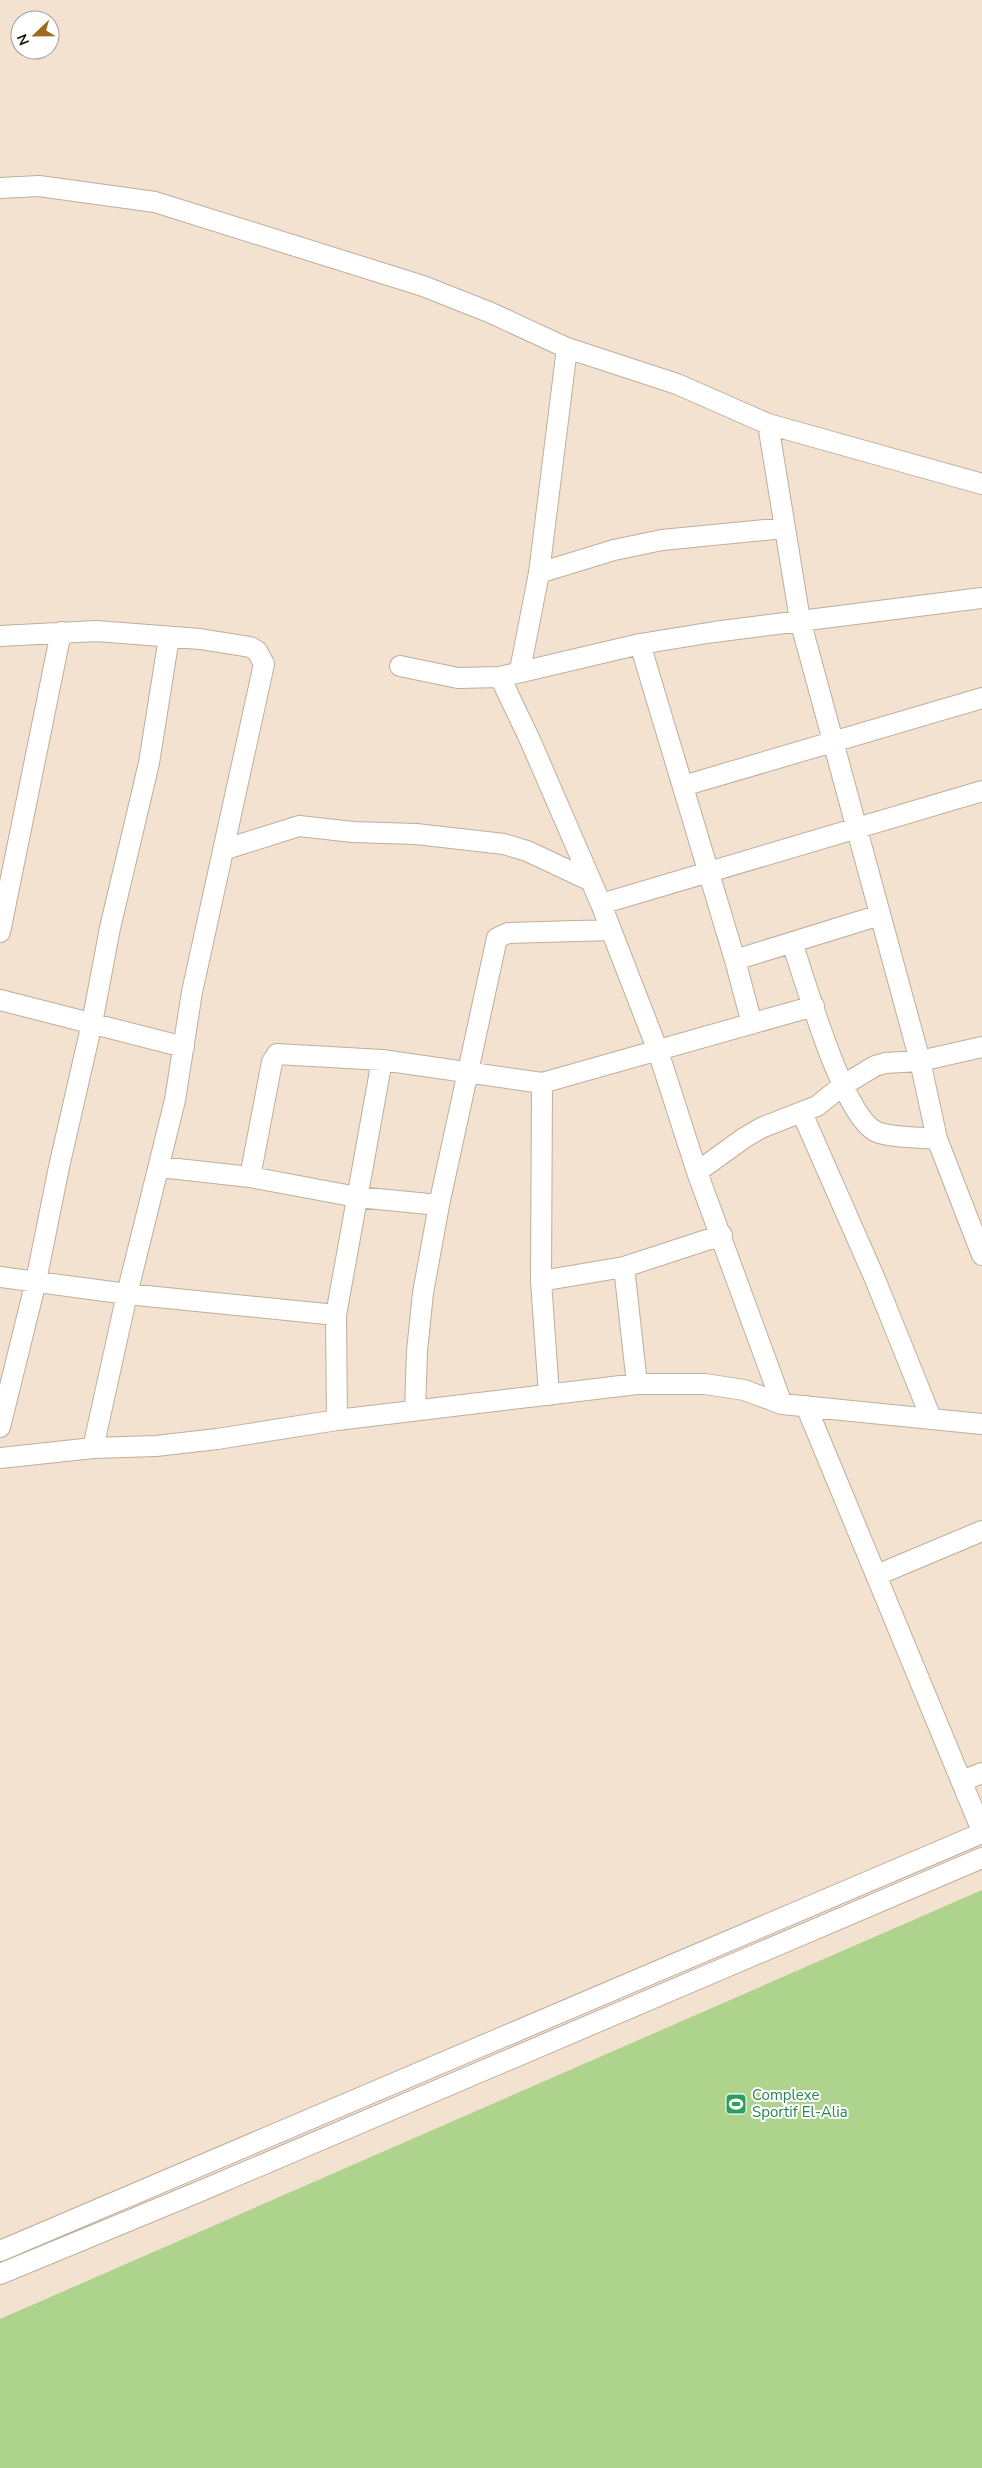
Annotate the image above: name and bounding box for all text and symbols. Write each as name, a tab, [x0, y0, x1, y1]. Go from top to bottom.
north arrow	[10, 10, 60, 60]
text: N	[13, 31, 34, 48]
place label: Complexe Sportif El-Alia	[752, 2085, 848, 2122]
sports icon: Complexe Sportif El-Alia	[724, 2092, 748, 2116]

